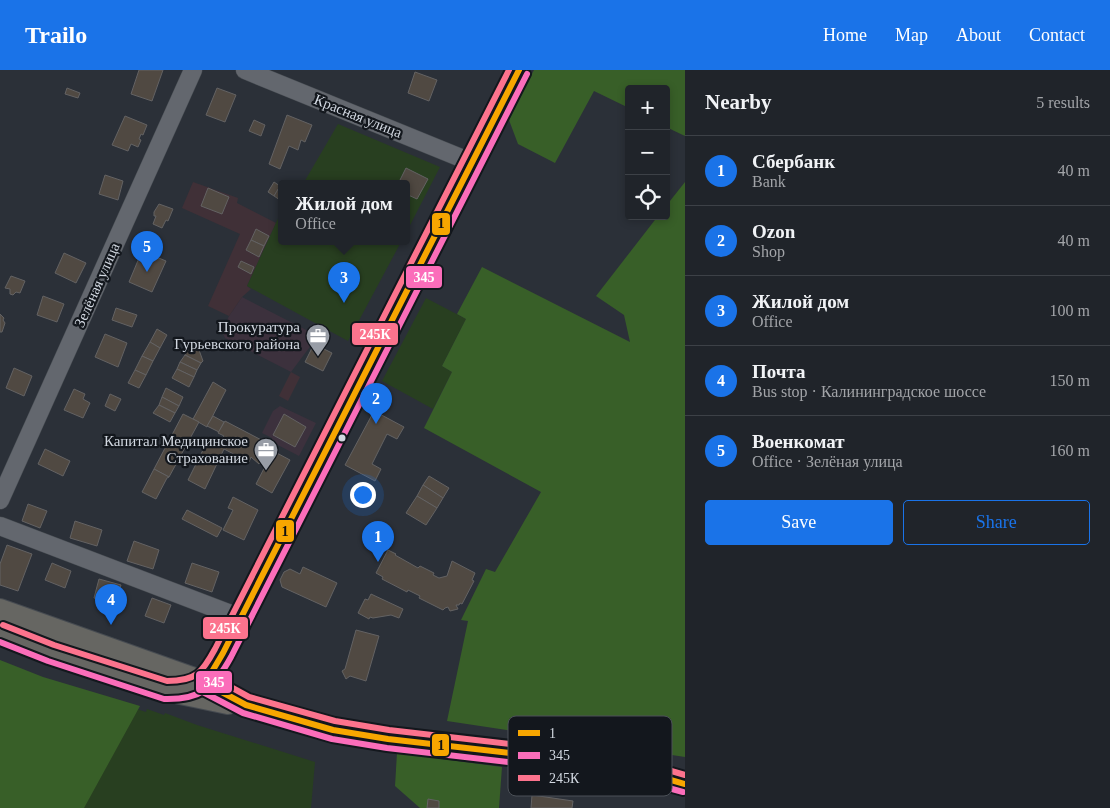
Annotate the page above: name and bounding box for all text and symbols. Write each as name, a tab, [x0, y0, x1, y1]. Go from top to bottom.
text: Trailo	[25, 22, 87, 48]
text: Home	[823, 25, 867, 45]
text: Map	[895, 25, 928, 45]
text: About	[956, 25, 1001, 45]
text: Contact	[1029, 25, 1085, 45]
map controls	[625, 85, 670, 220]
button: +	[625, 85, 670, 130]
text: Nearby	[705, 90, 772, 114]
street label: Красная улица	[312, 91, 405, 141]
text: 5 results	[1036, 94, 1090, 111]
button: −	[625, 130, 670, 175]
text: Сбербанк	[752, 151, 835, 172]
text: 1	[717, 162, 725, 179]
text: 40 m	[1058, 162, 1090, 179]
text: Bank	[752, 173, 786, 190]
button: locate	[625, 175, 670, 220]
popup	[278, 180, 410, 245]
text: Жилой дом	[295, 193, 393, 214]
line badge: 1	[431, 212, 451, 236]
text: Office	[295, 215, 336, 232]
text: 1	[438, 216, 445, 231]
text: Ozon	[752, 221, 795, 242]
pin: 5	[131, 231, 163, 272]
text: 2	[717, 232, 725, 249]
text: 40 m	[1058, 232, 1090, 249]
street label: Зелёная улица	[71, 240, 123, 330]
text: Shop	[752, 243, 785, 260]
pin: 3	[328, 262, 360, 303]
line badge: 345	[405, 265, 443, 289]
text: 345	[414, 270, 435, 285]
text: Жилой дом	[752, 291, 849, 312]
text: 3	[717, 302, 725, 319]
text: 100 m	[1050, 302, 1090, 319]
text: Office	[752, 313, 793, 330]
place label: Прокуратура Гурьевского района	[174, 319, 300, 352]
line badge: 245К	[351, 322, 399, 346]
office icon: Прокуратура Гурьевского района	[305, 323, 331, 357]
text: 245К	[359, 327, 391, 342]
text: Почта	[752, 361, 806, 382]
text: 4	[717, 372, 725, 389]
text: 150 m	[1050, 372, 1090, 389]
pin: 2	[360, 383, 392, 424]
text: Bus stop · Калининградское шоссе	[752, 383, 986, 400]
text: Военкомат	[752, 431, 845, 452]
place label: Капитал Медицинское Страхование	[104, 433, 248, 466]
unlabelled marker	[337, 433, 347, 443]
office icon: Капитал Медицинское Страхование	[253, 437, 279, 471]
text: 5	[717, 442, 725, 459]
text: 160 m	[1050, 442, 1090, 459]
text: Office · Зелёная улица	[752, 453, 903, 470]
your location	[350, 482, 376, 508]
button: Save	[705, 500, 893, 545]
button: Share	[903, 500, 1090, 545]
line badge: 1	[275, 519, 295, 543]
pin: 1	[362, 521, 394, 562]
text: 1	[282, 524, 289, 539]
pin: 4	[95, 584, 127, 625]
line badge: 245К	[202, 616, 249, 640]
text: 245К	[209, 621, 241, 636]
line badge: 345	[195, 670, 233, 694]
text: 345	[204, 675, 225, 690]
legend	[508, 716, 672, 796]
text: 1	[549, 726, 556, 741]
line badge: 1	[431, 733, 450, 757]
text: 1	[438, 738, 445, 753]
text: 345	[549, 748, 570, 763]
text: 245К	[549, 771, 580, 786]

